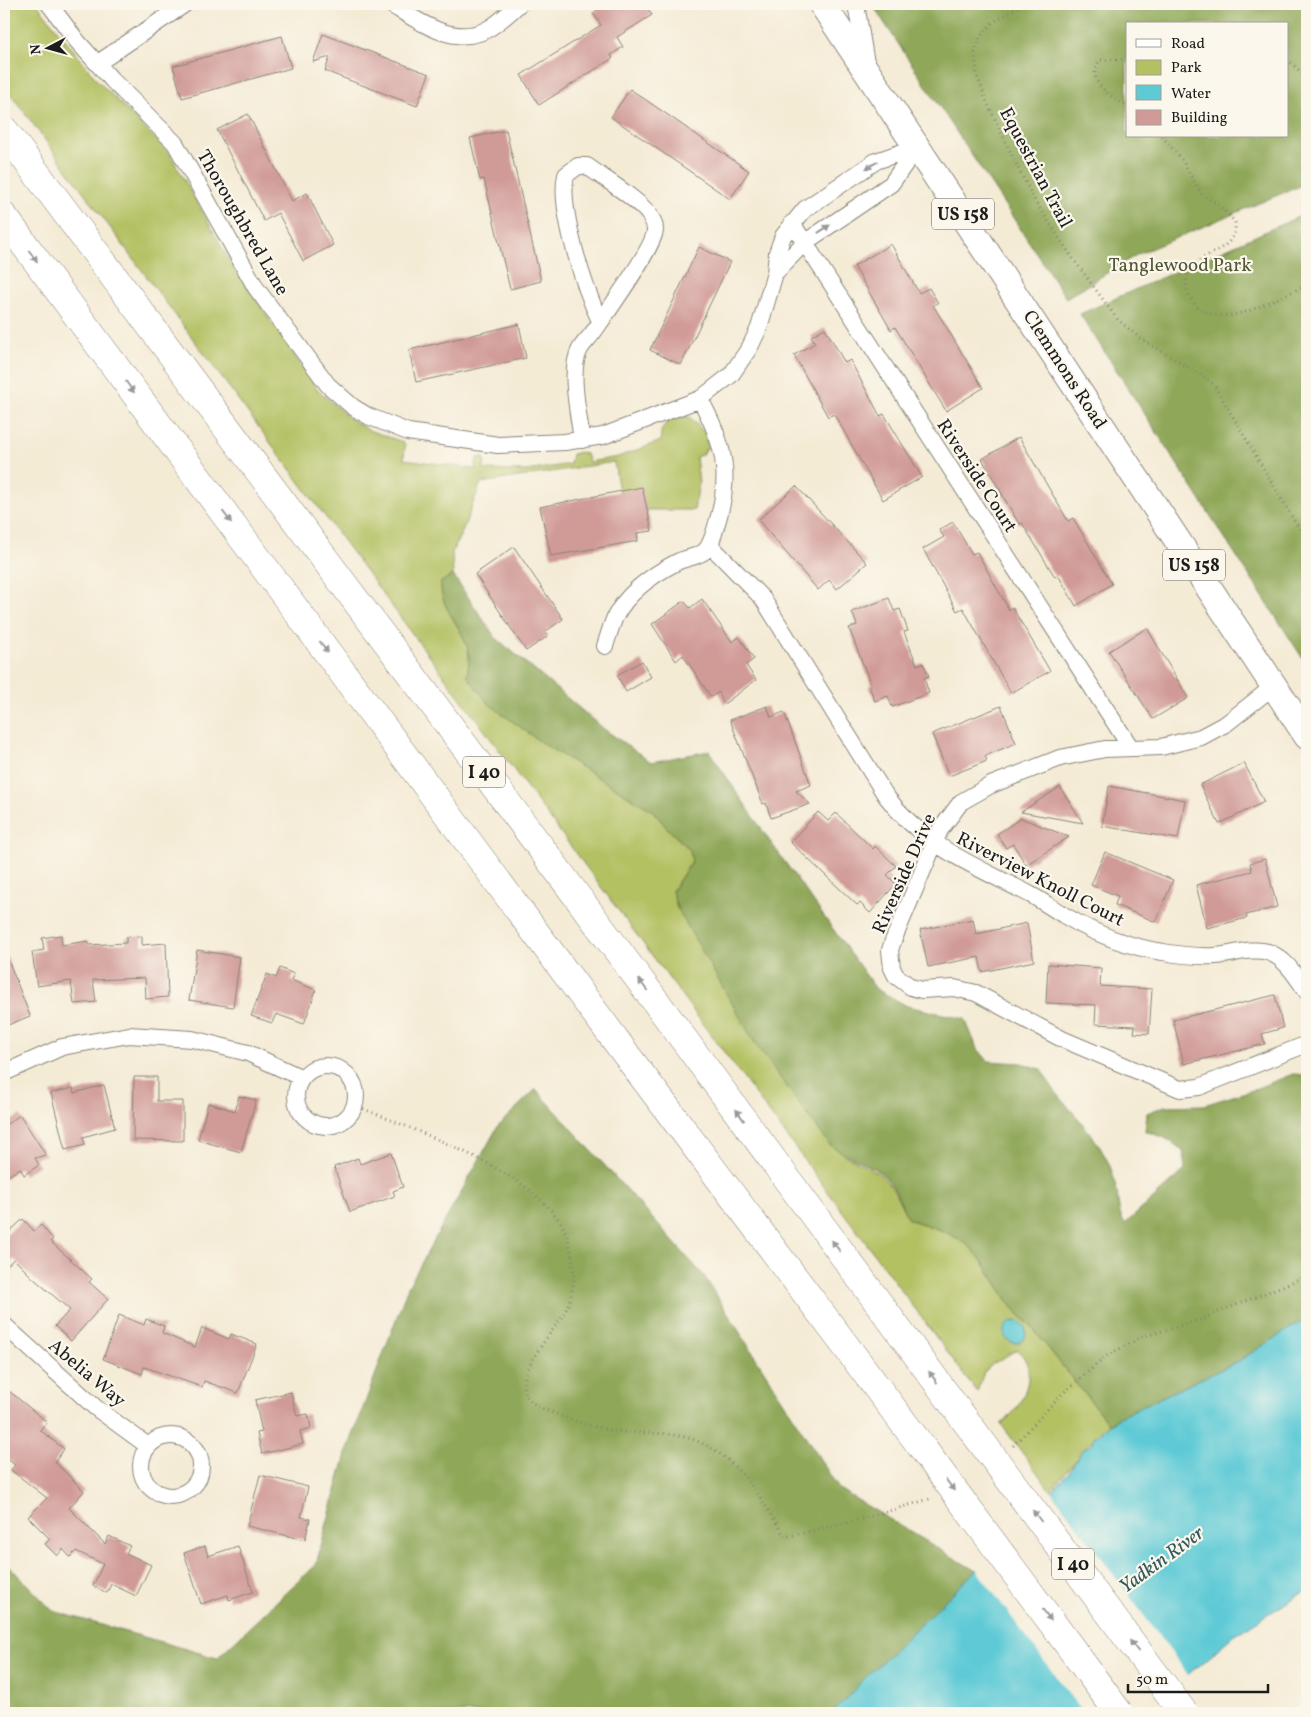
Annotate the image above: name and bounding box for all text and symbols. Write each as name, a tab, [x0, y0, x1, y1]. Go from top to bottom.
north arrow	[22, 22, 72, 72]
legend	[1126, 22, 1288, 138]
text: Road	[1171, 34, 1205, 55]
text: N	[27, 43, 47, 55]
text: Park	[1171, 58, 1202, 79]
text: Water	[1171, 84, 1211, 105]
street label: Equestrian Trail	[992, 103, 1078, 233]
text: Building	[1171, 108, 1228, 129]
street label: Thoroughbred Lane	[190, 145, 295, 301]
one-way arrow	[865, 160, 878, 169]
road number: US 158	[932, 198, 994, 230]
one-way arrow	[818, 224, 831, 234]
one-way arrow	[28, 249, 38, 263]
park label: Tanglewood Park	[1108, 253, 1252, 279]
street label: Clemmons Road	[1016, 306, 1113, 435]
one-way arrow	[125, 380, 135, 394]
street label: Riverside Court	[930, 414, 1023, 538]
one-way arrow	[222, 510, 232, 524]
road number: US 158	[1163, 550, 1225, 580]
one-way arrow	[319, 640, 330, 653]
road number: I 40	[463, 756, 505, 788]
street label: Riverside Drive	[867, 809, 943, 938]
street label: Riverview Knoll Court	[952, 826, 1129, 934]
one-way arrow	[638, 978, 648, 992]
one-way arrow	[735, 1108, 745, 1122]
one-way arrow	[831, 1240, 842, 1253]
street label: Abelia Way	[42, 1333, 131, 1414]
one-way arrow	[928, 1370, 938, 1384]
one-way arrow	[945, 1478, 955, 1492]
one-way arrow	[1032, 1509, 1042, 1523]
water label: Yadkin River	[1114, 1520, 1211, 1601]
road number: I 40	[1052, 1548, 1094, 1580]
one-way arrow	[1042, 1608, 1052, 1622]
one-way arrow	[1129, 1639, 1139, 1653]
scale bar	[1128, 1662, 1268, 1694]
text: 50 m	[1136, 1670, 1168, 1691]

